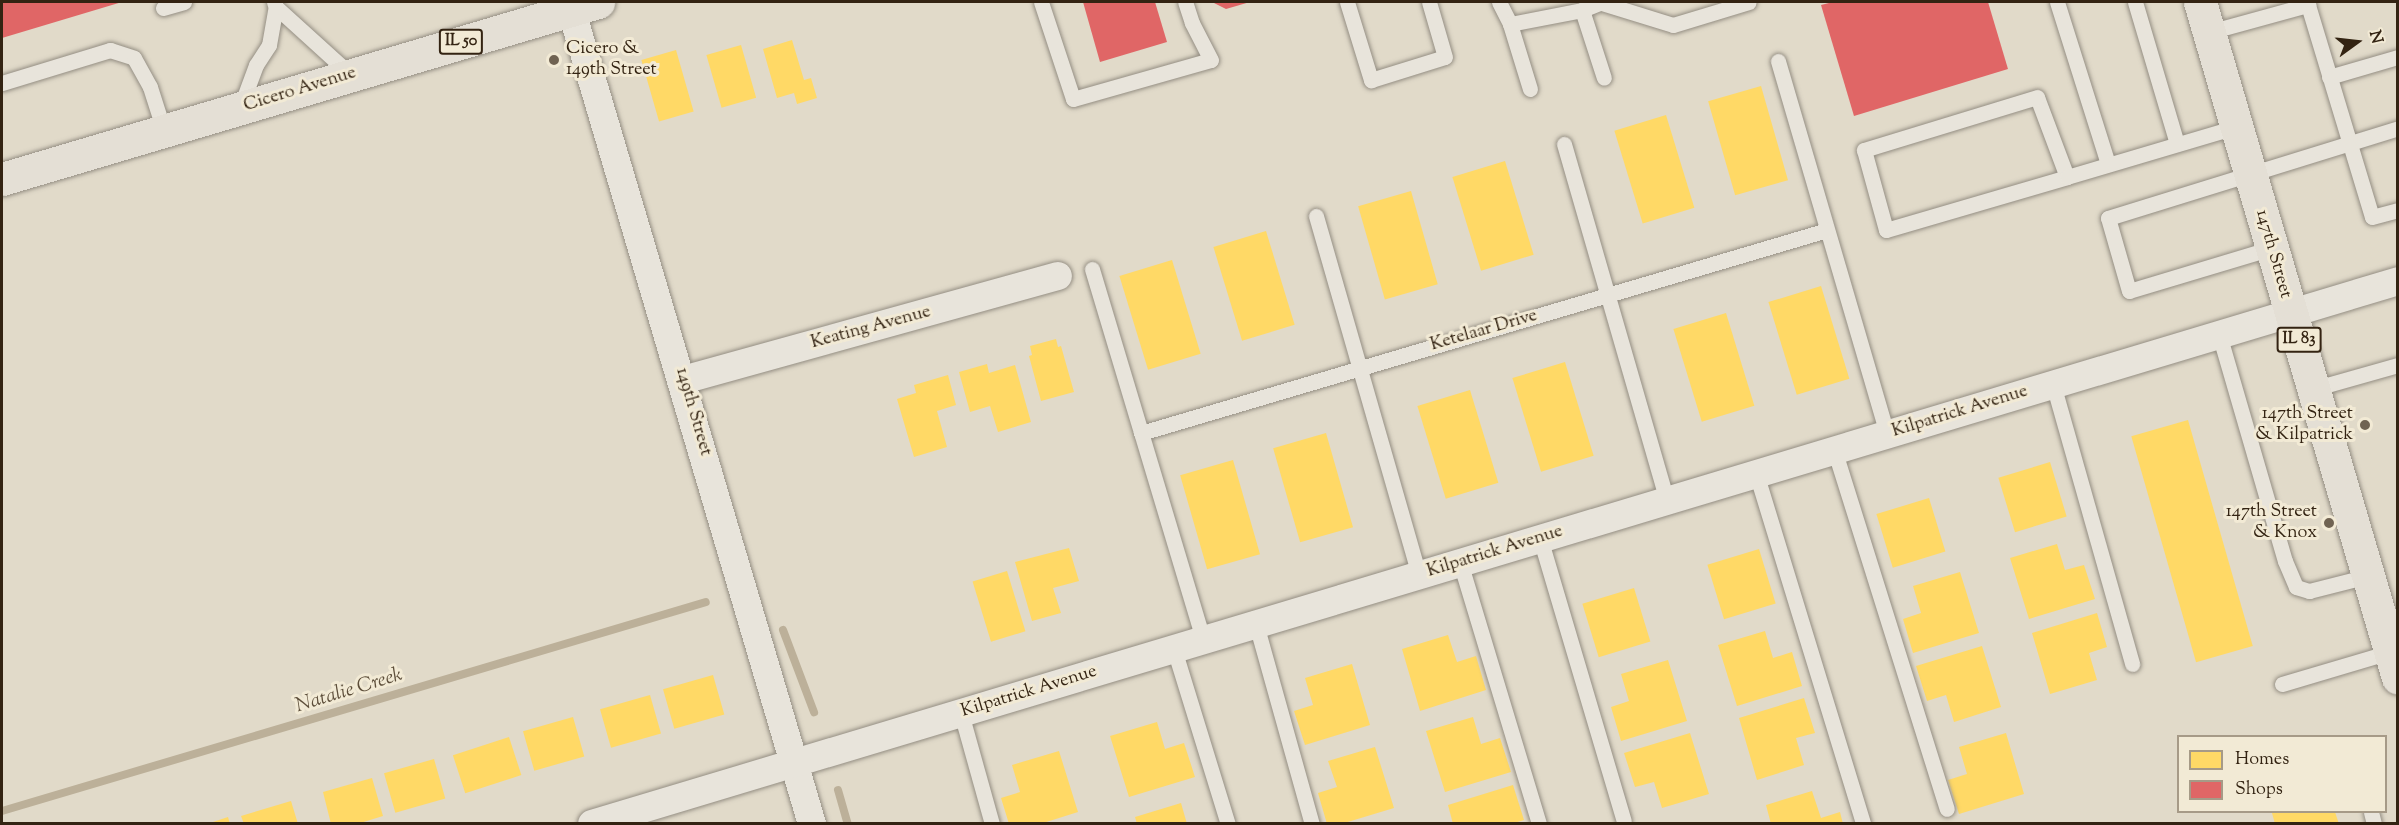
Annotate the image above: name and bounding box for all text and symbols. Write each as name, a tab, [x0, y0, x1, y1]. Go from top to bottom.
north arrow	[2327, 12, 2387, 72]
text: N	[2362, 28, 2388, 46]
road number: IL 50	[438, 29, 484, 55]
place label: Cicero & 149th Street	[566, 39, 657, 82]
marker: Cicero & 149th Street	[547, 53, 561, 67]
street label: Cicero Avenue	[241, 63, 359, 117]
street label: 147th Street	[2250, 207, 2296, 301]
street label: Keating Avenue	[809, 302, 933, 354]
street label: Ketelaar Drive	[1428, 305, 1540, 357]
road number: IL 83	[2276, 327, 2322, 353]
street label: 149th Street	[670, 365, 716, 459]
street label: Kilpatrick Avenue	[1889, 381, 2031, 443]
place label: 147th Street & Kilpatrick	[2255, 404, 2353, 446]
marker: 147th Street & Kilpatrick	[2358, 418, 2372, 432]
place label: 147th Street & Knox	[2226, 502, 2317, 544]
marker: 147th Street & Knox	[2322, 516, 2336, 530]
street label: Kilpatrick Avenue	[1424, 521, 1566, 583]
street label: Kilpatrick Avenue	[958, 661, 1100, 723]
water label: Natalie Creek	[293, 663, 405, 719]
legend	[2177, 735, 2387, 813]
text: Homes	[2235, 747, 2289, 773]
text: Shops	[2235, 777, 2283, 803]

